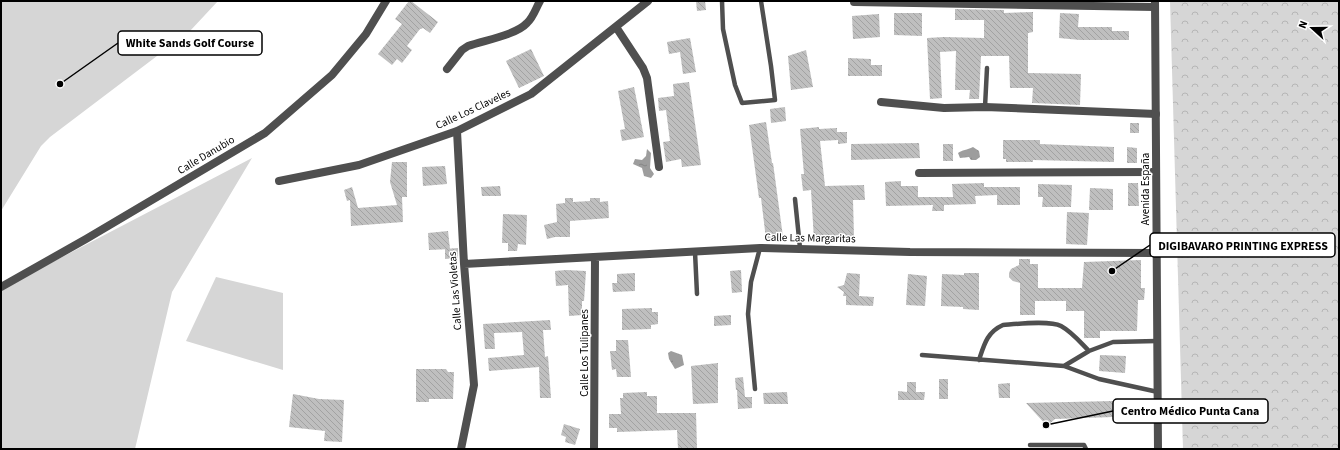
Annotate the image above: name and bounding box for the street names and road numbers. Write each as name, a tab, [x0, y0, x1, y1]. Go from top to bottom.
street label: Calle Los Claveles	[433, 85, 513, 133]
street label: Calle Danubio	[175, 132, 237, 178]
street label: Avenida España	[1138, 153, 1153, 225]
street label: Calle Las Margaritas	[764, 230, 856, 246]
street label: Calle Las Violetas	[445, 251, 465, 331]
street label: Calle Los Tulipanes	[577, 309, 592, 397]

